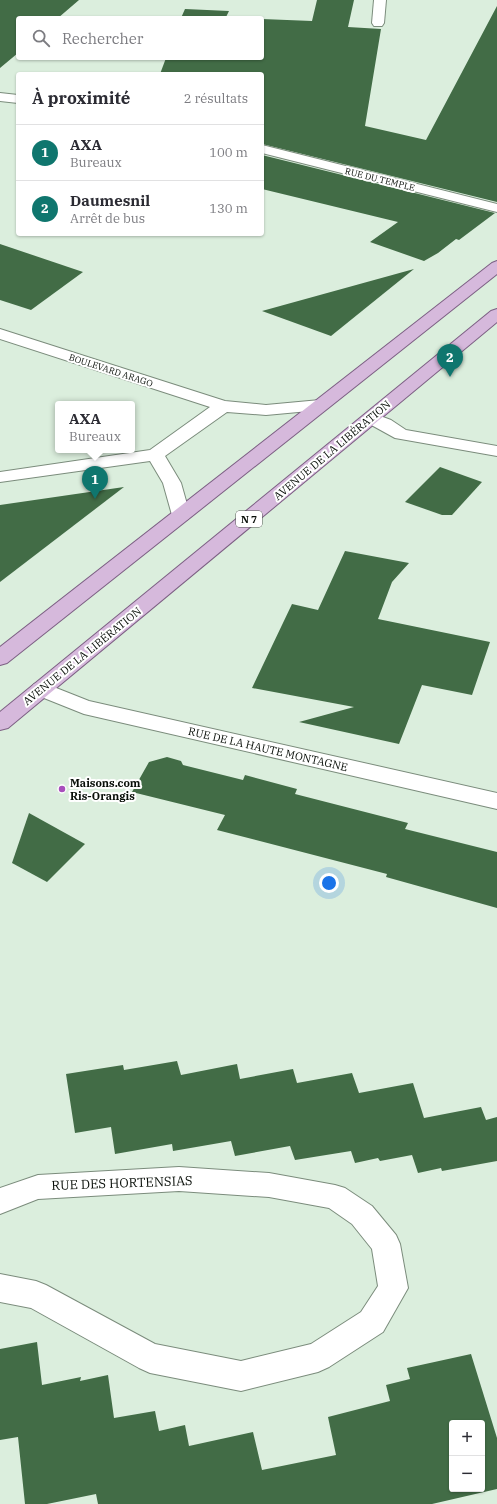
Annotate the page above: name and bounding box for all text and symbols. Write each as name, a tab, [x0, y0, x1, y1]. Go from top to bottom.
search box	[16, 16, 264, 60]
icon: search	[30, 27, 52, 49]
text: Rechercher	[62, 29, 143, 48]
text: À proximité	[32, 87, 130, 109]
text: 2 résultats	[184, 90, 248, 107]
text: AXA	[70, 135, 102, 154]
text: 1	[41, 144, 49, 161]
text: 100 m	[209, 144, 248, 161]
text: Bureaux	[70, 154, 122, 171]
street label: RUE DU TEMPLE	[344, 165, 416, 193]
text: Daumesnil	[70, 191, 150, 210]
text: 2	[41, 200, 49, 217]
text: 130 m	[209, 200, 248, 217]
text: Arrêt de bus	[70, 210, 145, 227]
pin: 2	[437, 344, 463, 377]
street label: BOULEVARD ARAGO	[68, 351, 154, 389]
street label: AVENUE DE LA LIBÉRATION	[271, 397, 394, 503]
popup	[55, 401, 135, 453]
text: AXA	[69, 409, 101, 428]
text: Bureaux	[69, 428, 121, 445]
pin: 1	[82, 466, 108, 499]
road number: N 7	[236, 511, 262, 527]
street label: AVENUE DE LA LIBÉRATION	[20, 604, 144, 708]
street label: RUE DE LA HAUTE MONTAGNE	[187, 724, 349, 774]
place label: Maisons.com Ris-Orangis	[70, 776, 141, 803]
marker: Maisons.com Ris-Orangis	[57, 784, 67, 794]
your location	[319, 873, 339, 893]
street label: RUE DES HORTENSIAS	[51, 1172, 193, 1194]
map controls	[449, 1420, 485, 1492]
button: +	[449, 1420, 485, 1456]
button: −	[449, 1456, 485, 1492]

